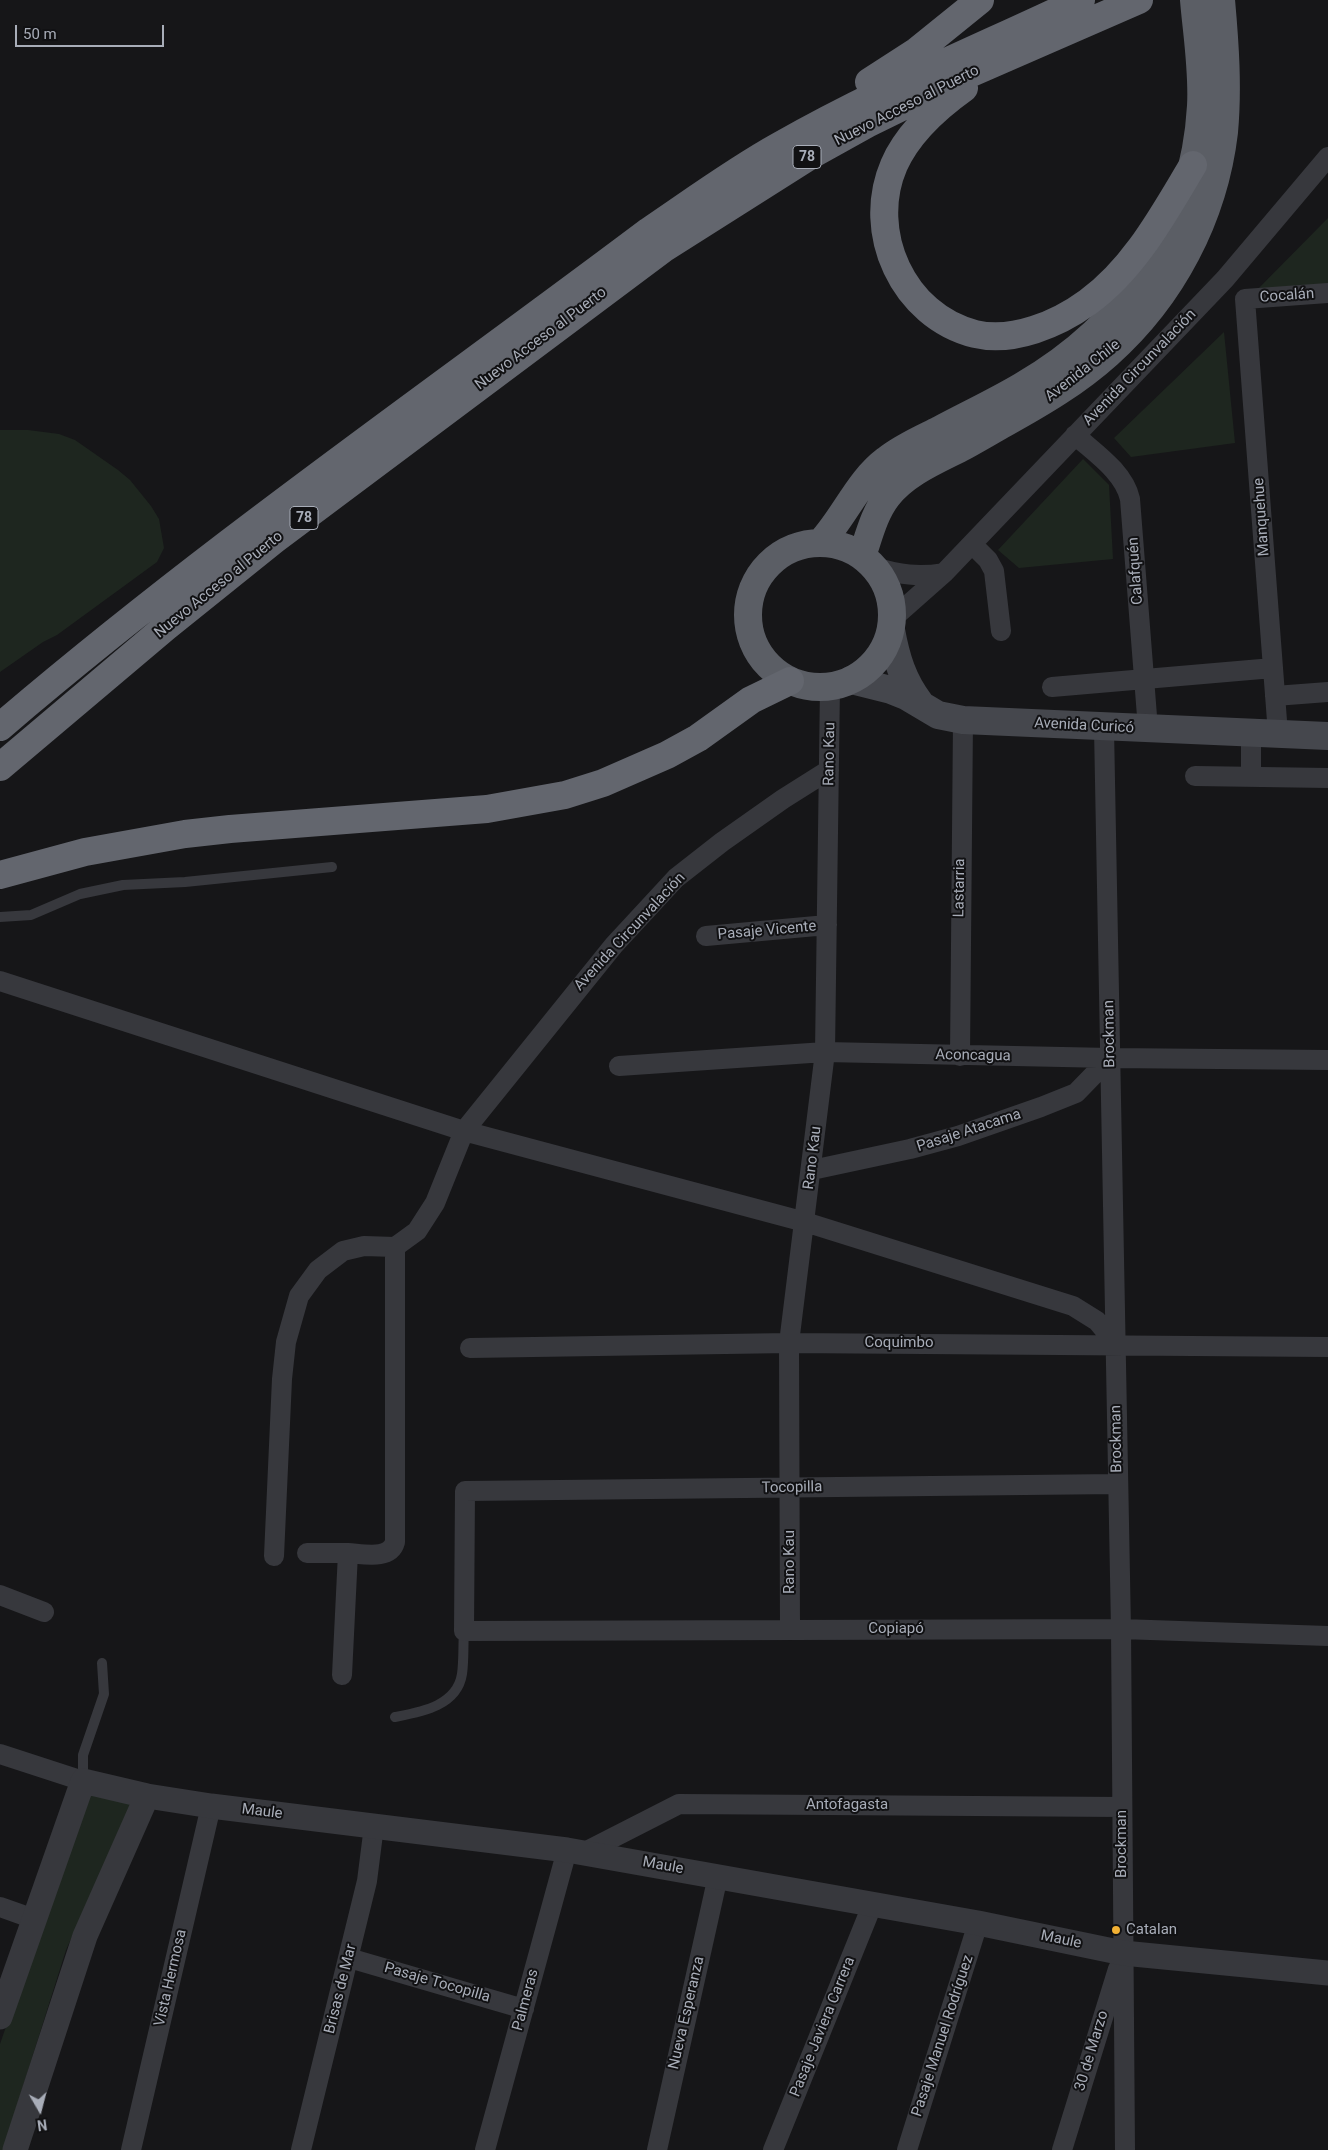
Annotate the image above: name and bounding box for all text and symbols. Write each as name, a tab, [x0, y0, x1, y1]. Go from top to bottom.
scale bar	[18, 15, 166, 47]
text: 50 m	[23, 25, 57, 43]
street label: Nuevo Acceso al Puerto	[832, 62, 982, 150]
road number: 78	[793, 146, 821, 168]
street label: Nuevo Acceso al Puerto	[472, 284, 610, 394]
street label: Cocalán	[1259, 285, 1315, 307]
street label: Avenida Circunvalación	[1080, 306, 1200, 430]
street label: Avenida Chile	[1042, 336, 1124, 406]
street label: Manquehue	[1250, 477, 1274, 557]
road number: 78	[290, 506, 318, 530]
street label: Nuevo Acceso al Puerto	[151, 528, 287, 642]
street label: Calafquén	[1125, 537, 1147, 605]
street label: Avenida Curicó	[1034, 714, 1134, 738]
street label: Rano Kau	[820, 722, 840, 786]
street label: Lastarria	[950, 858, 970, 918]
street label: Avenida Circunvalación	[571, 869, 689, 995]
street label: Pasaje Vicente	[717, 918, 817, 944]
street label: Brockman	[1100, 1000, 1120, 1068]
street label: Aconcagua	[935, 1046, 1011, 1066]
street label: Pasaje Atacama	[915, 1106, 1023, 1156]
street label: Rano Kau	[800, 1125, 826, 1191]
street label: Coquimbo	[865, 1334, 933, 1352]
street label: Brockman	[1107, 1405, 1127, 1473]
street label: Tocopilla	[761, 1478, 823, 1498]
street label: Rano Kau	[781, 1530, 799, 1594]
street label: Copiapó	[868, 1620, 924, 1638]
street label: Antofagasta	[806, 1796, 888, 1814]
street label: Maule	[240, 1801, 284, 1823]
street label: Brockman	[1113, 1810, 1131, 1878]
street label: Maule	[641, 1854, 685, 1878]
place label: Catalan	[1126, 1921, 1177, 1939]
marker: Catalan	[1110, 1924, 1122, 1936]
street label: Maule	[1039, 1927, 1083, 1953]
street label: Vista Hermosa	[151, 1928, 191, 2028]
street label: Brisas de Mar	[321, 1942, 361, 2036]
street label: Pasaje Manuel Rodríguez	[908, 1953, 978, 2119]
street label: Pasaje Javiera Carrera	[787, 1954, 859, 2100]
street label: Nueva Esperanza	[665, 1955, 709, 2071]
street label: Pasaje Tocopilla	[382, 1959, 492, 2007]
street label: Palmeras	[509, 1967, 543, 2033]
street label: 30 de Marzo	[1071, 2009, 1113, 2093]
north arrow	[15, 2085, 65, 2135]
text: N	[36, 2116, 48, 2133]

